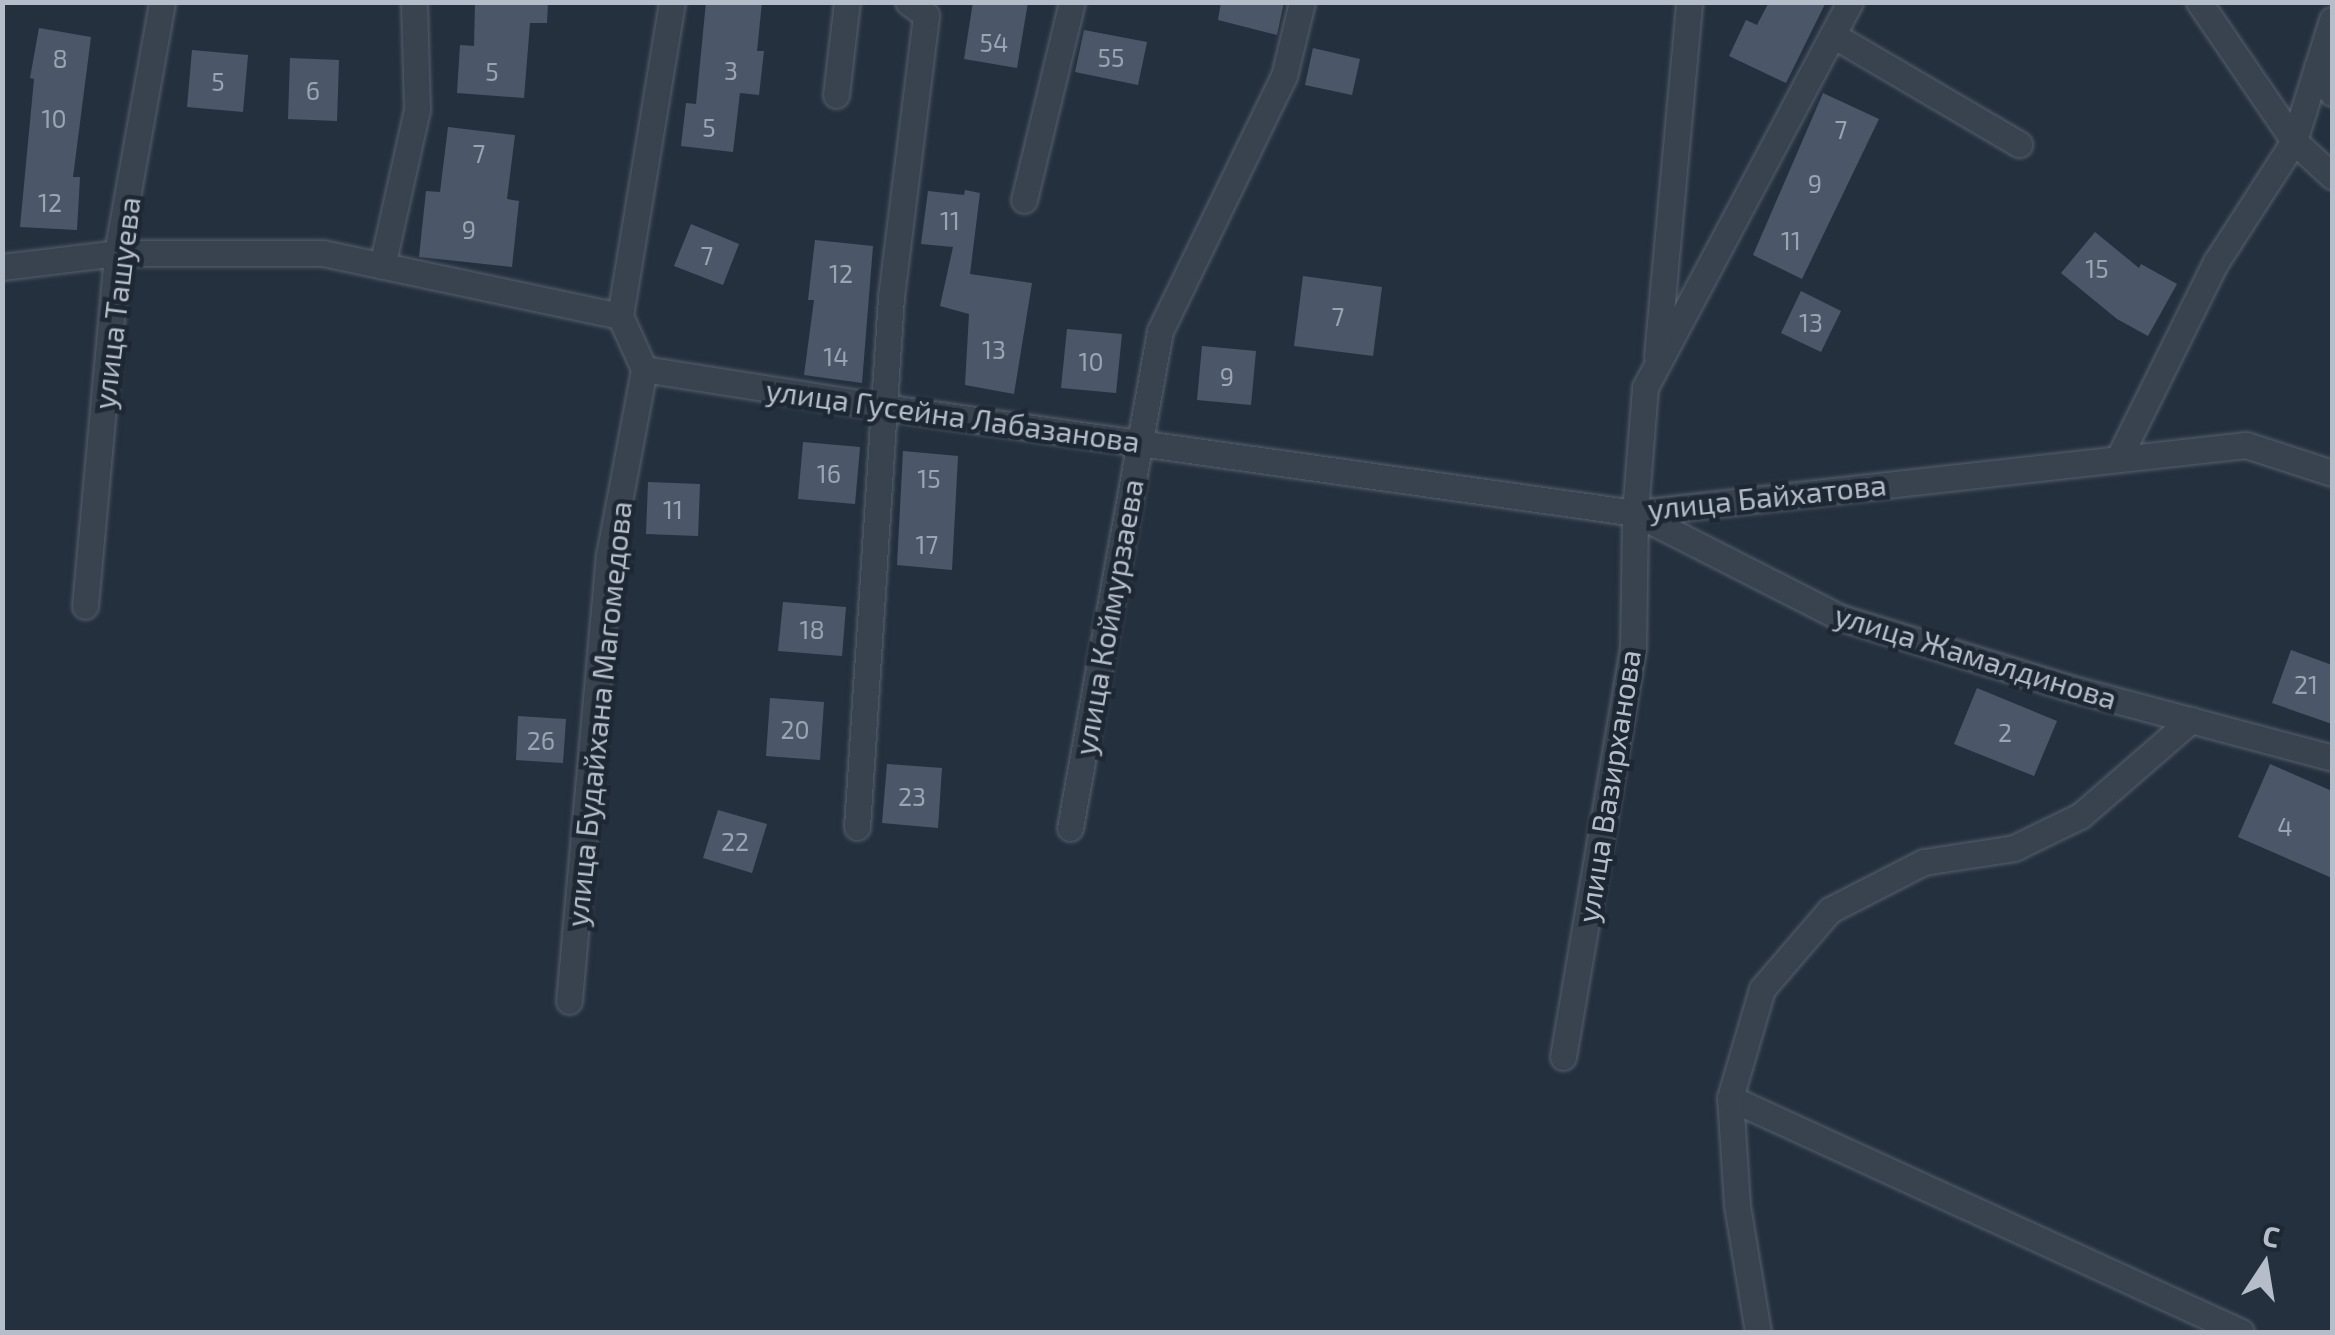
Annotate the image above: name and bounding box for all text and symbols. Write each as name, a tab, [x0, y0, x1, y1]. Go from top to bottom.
house number: 54	[980, 27, 1008, 57]
house number: 55	[1098, 42, 1124, 72]
house number: 8	[52, 43, 68, 73]
house number: 3	[724, 55, 738, 85]
house number: 5	[485, 56, 499, 86]
house number: 5	[211, 66, 225, 96]
house number: 6	[306, 75, 320, 105]
house number: 10	[41, 103, 67, 133]
house number: 5	[702, 112, 716, 142]
house number: 7	[1835, 114, 1847, 144]
house number: 7	[473, 138, 485, 168]
house number: 9	[1808, 168, 1822, 198]
house number: 12	[38, 187, 62, 217]
street label: улица Ташуева	[85, 195, 147, 411]
house number: 11	[940, 205, 960, 235]
house number: 9	[462, 214, 476, 244]
house number: 11	[1781, 225, 1801, 255]
house number: 7	[701, 240, 713, 270]
house number: 15	[2085, 253, 2109, 283]
house number: 12	[829, 258, 853, 288]
house number: 7	[1332, 301, 1344, 331]
house number: 13	[1799, 307, 1823, 337]
house number: 13	[982, 334, 1006, 364]
house number: 14	[823, 341, 849, 371]
house number: 10	[1078, 346, 1104, 376]
house number: 9	[1220, 361, 1234, 391]
street label: улица Гусейна Лабазанова	[764, 371, 1142, 459]
house number: 16	[817, 458, 841, 488]
house number: 15	[917, 463, 941, 493]
street label: улица Байхатова	[1646, 466, 1888, 526]
street label: улица Коймурзаева	[1066, 476, 1150, 758]
house number: 11	[663, 494, 683, 524]
street label: улица Будайхана Магомедова	[558, 499, 638, 929]
house number: 17	[916, 529, 938, 559]
street label: улица Жамалдинова	[1831, 596, 2121, 716]
house number: 18	[799, 614, 825, 644]
street label: улица Вазирханова	[1569, 647, 1647, 925]
house number: 21	[2294, 669, 2318, 699]
house number: 20	[780, 714, 810, 744]
house number: 2	[1998, 717, 2012, 747]
house number: 26	[527, 725, 555, 755]
house number: 23	[898, 781, 926, 811]
house number: 4	[2277, 811, 2293, 841]
house number: 22	[721, 826, 749, 856]
north arrow	[2215, 1215, 2315, 1315]
text: С	[2260, 1217, 2283, 1254]

